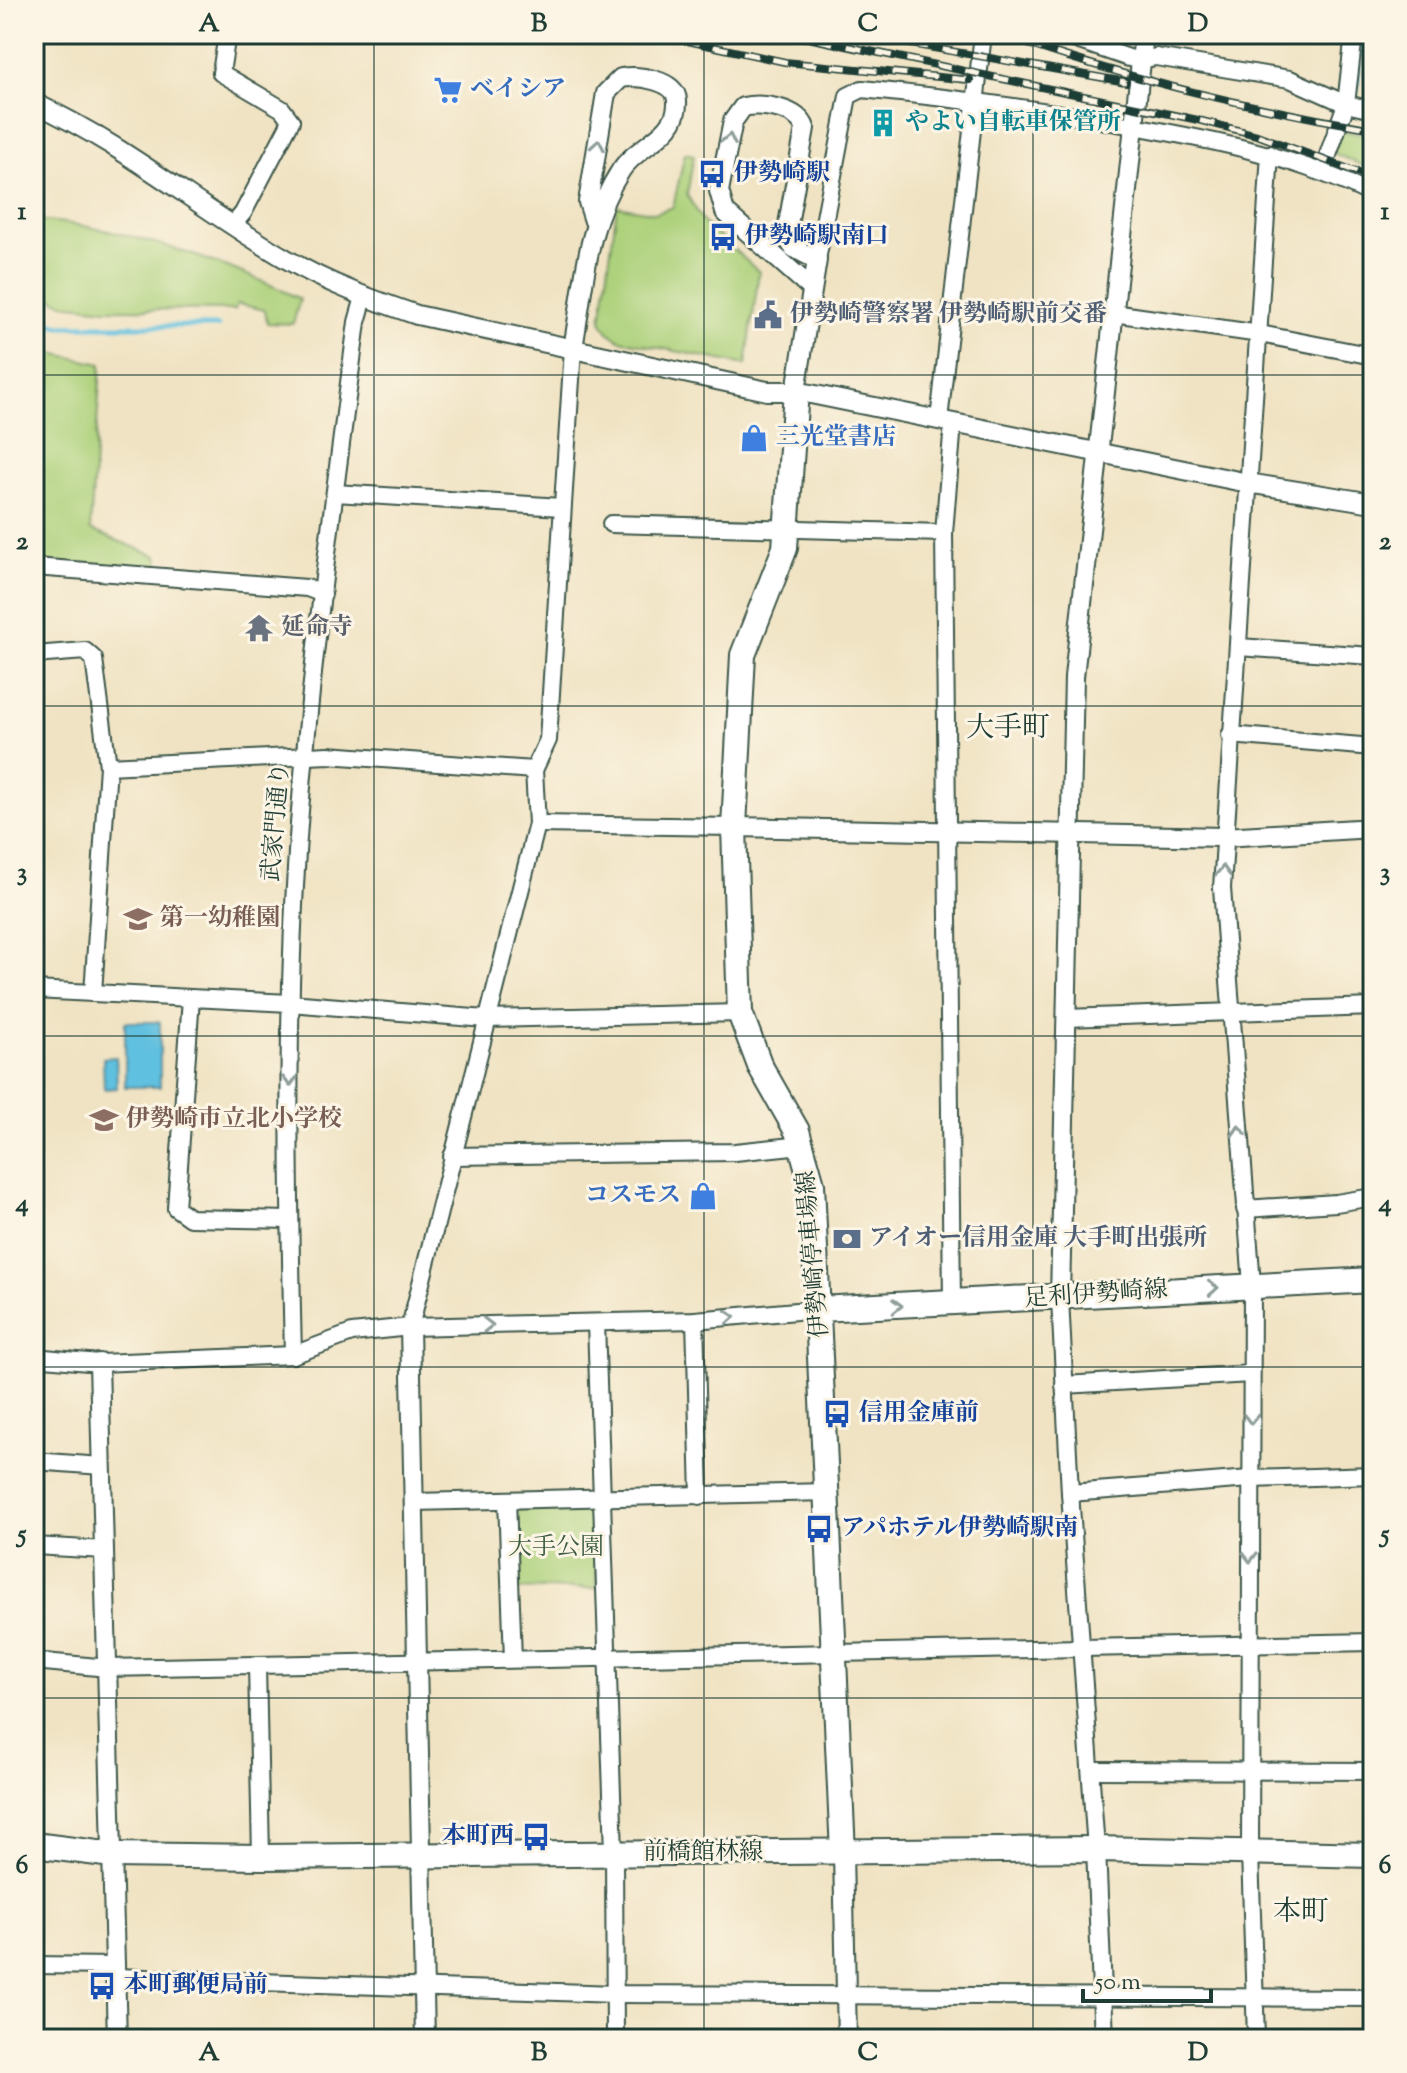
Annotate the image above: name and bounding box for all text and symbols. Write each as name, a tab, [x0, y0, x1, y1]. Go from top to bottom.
text: A	[198, 6, 220, 43]
text: B	[531, 6, 548, 43]
text: C	[858, 6, 878, 43]
text: D	[1188, 6, 1208, 43]
place label: ベイシア	[470, 73, 566, 107]
supermarket icon: ベイシア	[433, 75, 463, 105]
place label: やよい自転車保管所	[905, 106, 1121, 140]
building icon: やよい自転車保管所	[868, 108, 898, 138]
one-way arrow	[720, 133, 737, 146]
one-way arrow	[588, 138, 605, 152]
place label: 伊勢崎駅	[734, 157, 830, 191]
bus stop icon: 伊勢崎駅	[697, 159, 727, 189]
text: 1	[18, 194, 27, 231]
text: 1	[1381, 194, 1390, 231]
place label: 伊勢崎駅南口	[745, 220, 889, 254]
bus stop icon: 伊勢崎駅南口	[708, 222, 738, 252]
place label: 伊勢崎警察署 伊勢崎駅前交番	[790, 298, 1107, 332]
public building icon: 伊勢崎警察署 伊勢崎駅前交番	[753, 300, 783, 330]
place label: 三光堂書店	[776, 421, 896, 455]
shop icon: 三光堂書店	[739, 423, 769, 453]
text: 2	[16, 524, 29, 561]
text: 2	[1379, 524, 1392, 561]
place label: 延命寺	[281, 611, 353, 645]
temple icon: 延命寺	[244, 613, 274, 643]
district label: 大手町	[966, 709, 1050, 749]
street label: 武家門通り	[255, 761, 299, 883]
text: 3	[17, 855, 27, 892]
text: 3	[1380, 855, 1390, 892]
one-way arrow	[1214, 864, 1231, 877]
place label: 第一幼稚園	[160, 902, 280, 936]
school or university icon: 第一幼稚園	[123, 904, 153, 934]
one-way arrow	[281, 1075, 299, 1088]
place label: 伊勢崎市立北小学校	[126, 1103, 342, 1137]
school or university icon: 伊勢崎市立北小学校	[89, 1105, 119, 1135]
one-way arrow	[1231, 1124, 1248, 1137]
street label: 伊勢崎停車場線	[790, 1169, 838, 1339]
place label: コスモス	[585, 1179, 681, 1213]
shop icon: コスモス	[688, 1181, 718, 1211]
text: 4	[14, 1186, 29, 1223]
text: 4	[1377, 1186, 1392, 1223]
place label: アイオー信用金庫 大手町出張所	[869, 1222, 1207, 1256]
bank icon: アイオー信用金庫 大手町出張所	[832, 1224, 862, 1254]
street label: 足利伊勢崎線	[1023, 1273, 1169, 1317]
one-way arrow	[1207, 1280, 1220, 1297]
one-way arrow	[891, 1298, 904, 1315]
one-way arrow	[724, 1309, 737, 1326]
one-way arrow	[482, 1317, 495, 1334]
place label: 信用金庫前	[859, 1397, 979, 1431]
bus stop icon: 信用金庫前	[822, 1399, 852, 1429]
one-way arrow	[1242, 1413, 1260, 1426]
place label: アパホテル伊勢崎駅南	[841, 1512, 1078, 1546]
bus stop icon: アパホテル伊勢崎駅南	[804, 1514, 834, 1544]
text: 5	[16, 1517, 27, 1554]
text: 5	[1379, 1517, 1390, 1554]
park label: 大手公園	[508, 1531, 604, 1565]
one-way arrow	[1241, 1551, 1259, 1564]
place label: 本町西	[442, 1820, 514, 1854]
bus stop icon: 本町西	[521, 1822, 551, 1852]
street label: 前橋館林線	[643, 1836, 763, 1870]
text: 6	[16, 1848, 29, 1885]
text: 6	[1379, 1848, 1392, 1885]
district label: 本町	[1273, 1893, 1329, 1933]
scale bar	[1083, 1953, 1211, 2003]
text: 50 m	[1093, 1966, 1141, 2000]
place label: 本町郵便局前	[124, 1969, 268, 2003]
bus stop icon: 本町郵便局前	[87, 1971, 117, 2001]
text: A	[198, 2035, 220, 2072]
text: B	[531, 2035, 548, 2072]
text: C	[858, 2035, 878, 2072]
text: D	[1188, 2035, 1208, 2072]

